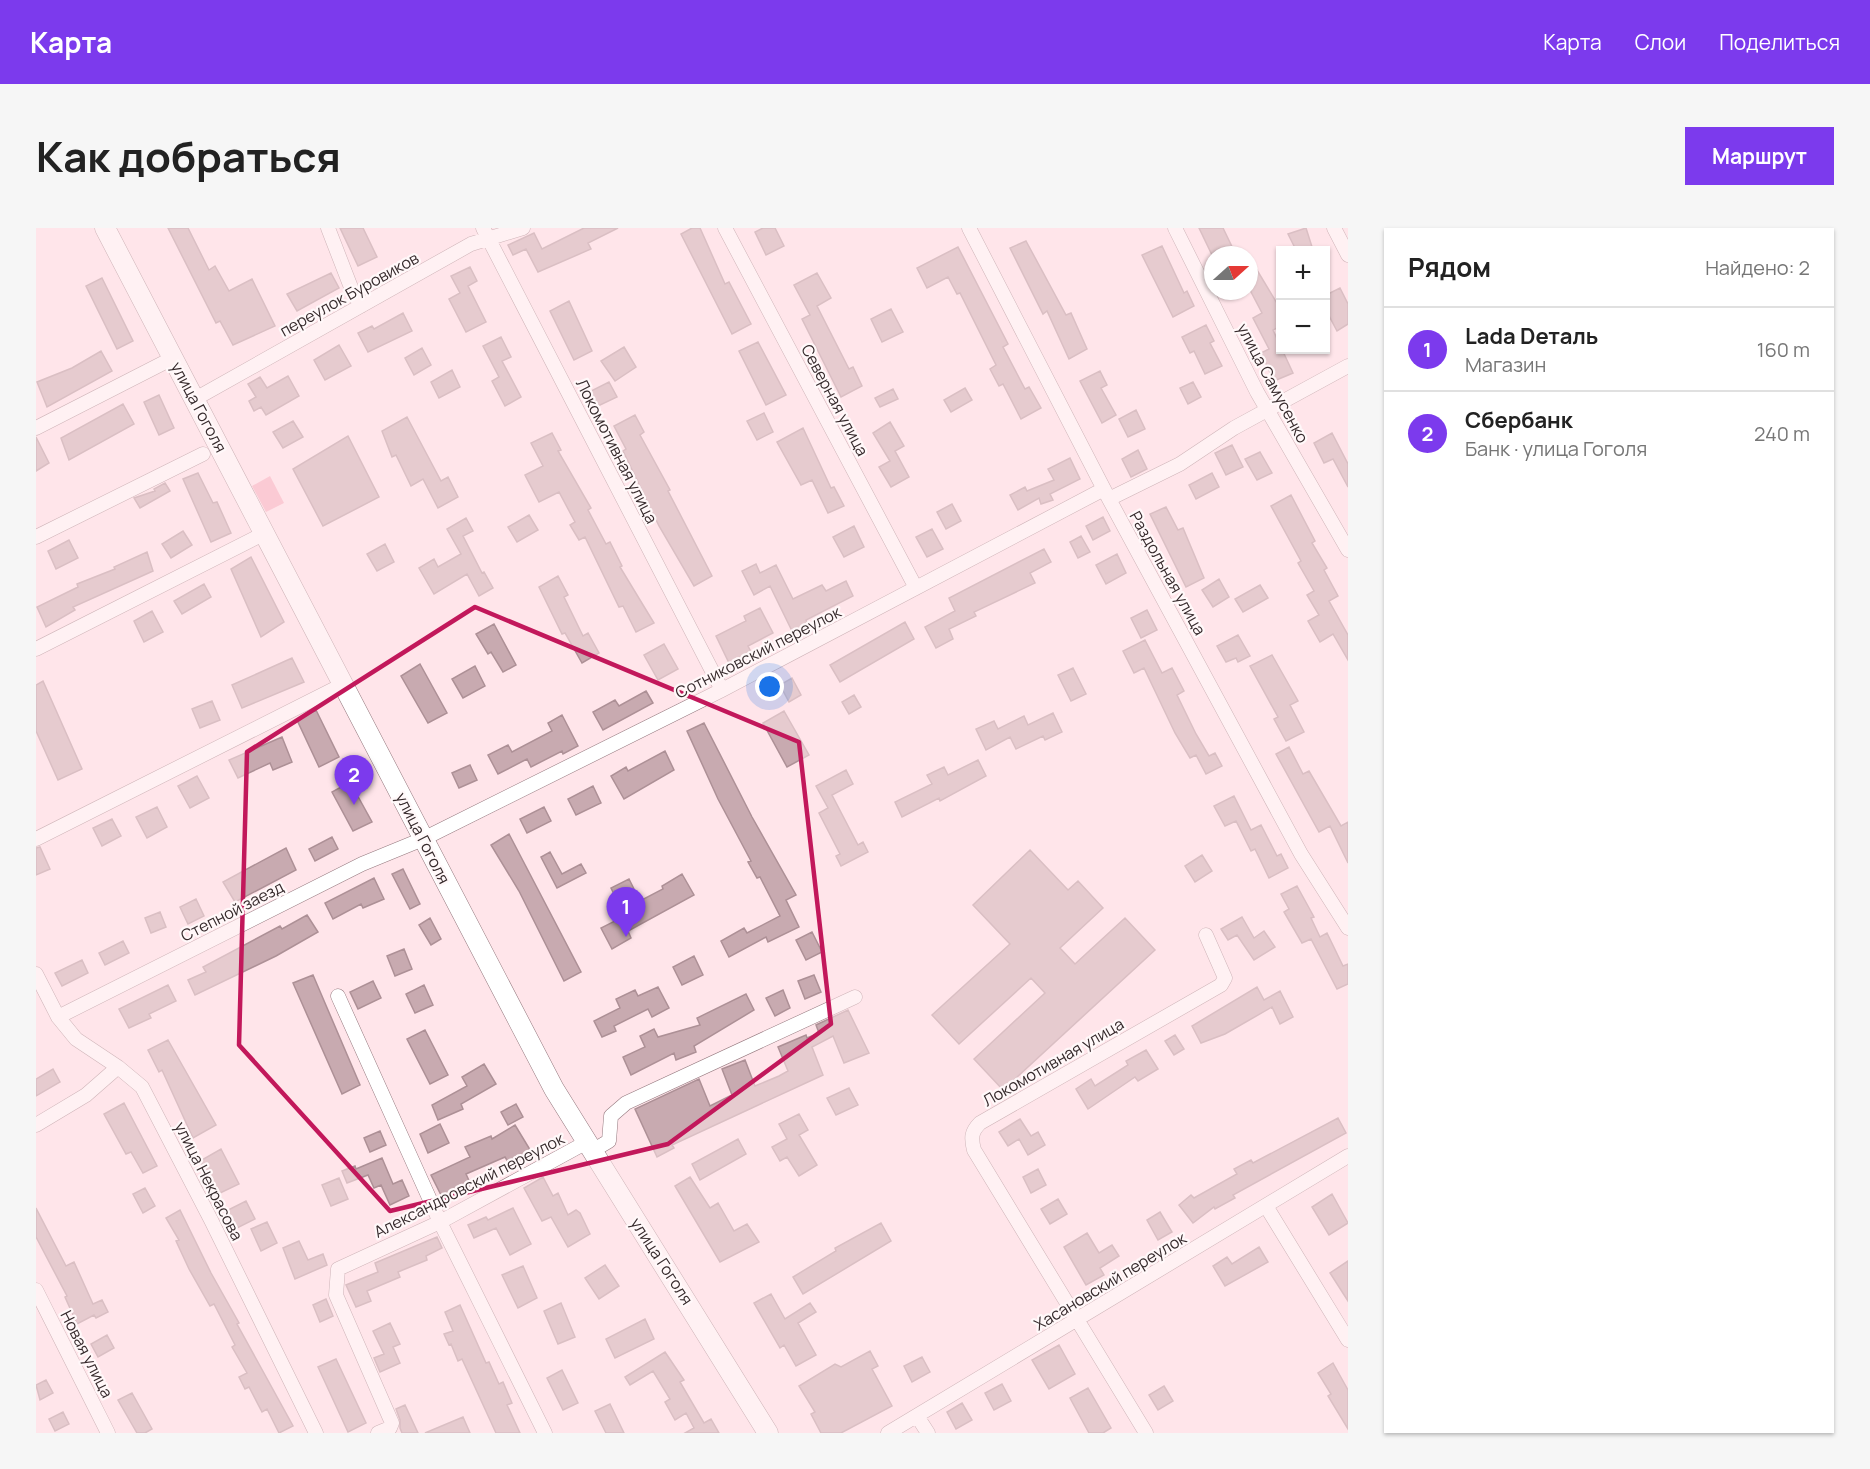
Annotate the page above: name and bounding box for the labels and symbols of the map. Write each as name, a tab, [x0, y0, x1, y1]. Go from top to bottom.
street label: переулок Буровиков	[276, 246, 423, 341]
north arrow	[1204, 246, 1258, 300]
street label: улица Самусенко	[1232, 319, 1314, 447]
street label: Северная улица	[796, 340, 874, 460]
street label: улица Гоголя	[166, 358, 232, 456]
street label: Локомотивная улица	[571, 375, 663, 527]
street label: Раздольная улица	[1125, 507, 1211, 639]
street label: Сотниковский переулок	[671, 600, 846, 703]
your location	[755, 672, 784, 701]
pin: 2	[334, 756, 374, 805]
street label: улица Гоголя	[391, 789, 455, 887]
street label: Степной заезд	[177, 875, 288, 946]
pin: 1	[606, 888, 646, 937]
street label: Локомотивная улица	[978, 1013, 1128, 1111]
street label: улица Некрасова	[170, 1118, 248, 1244]
street label: Александровский переулок	[370, 1127, 569, 1243]
street label: улица Гоголя	[626, 1213, 698, 1309]
street label: Хасановский переулок	[1030, 1226, 1191, 1335]
street label: Новая улица	[56, 1307, 118, 1401]

